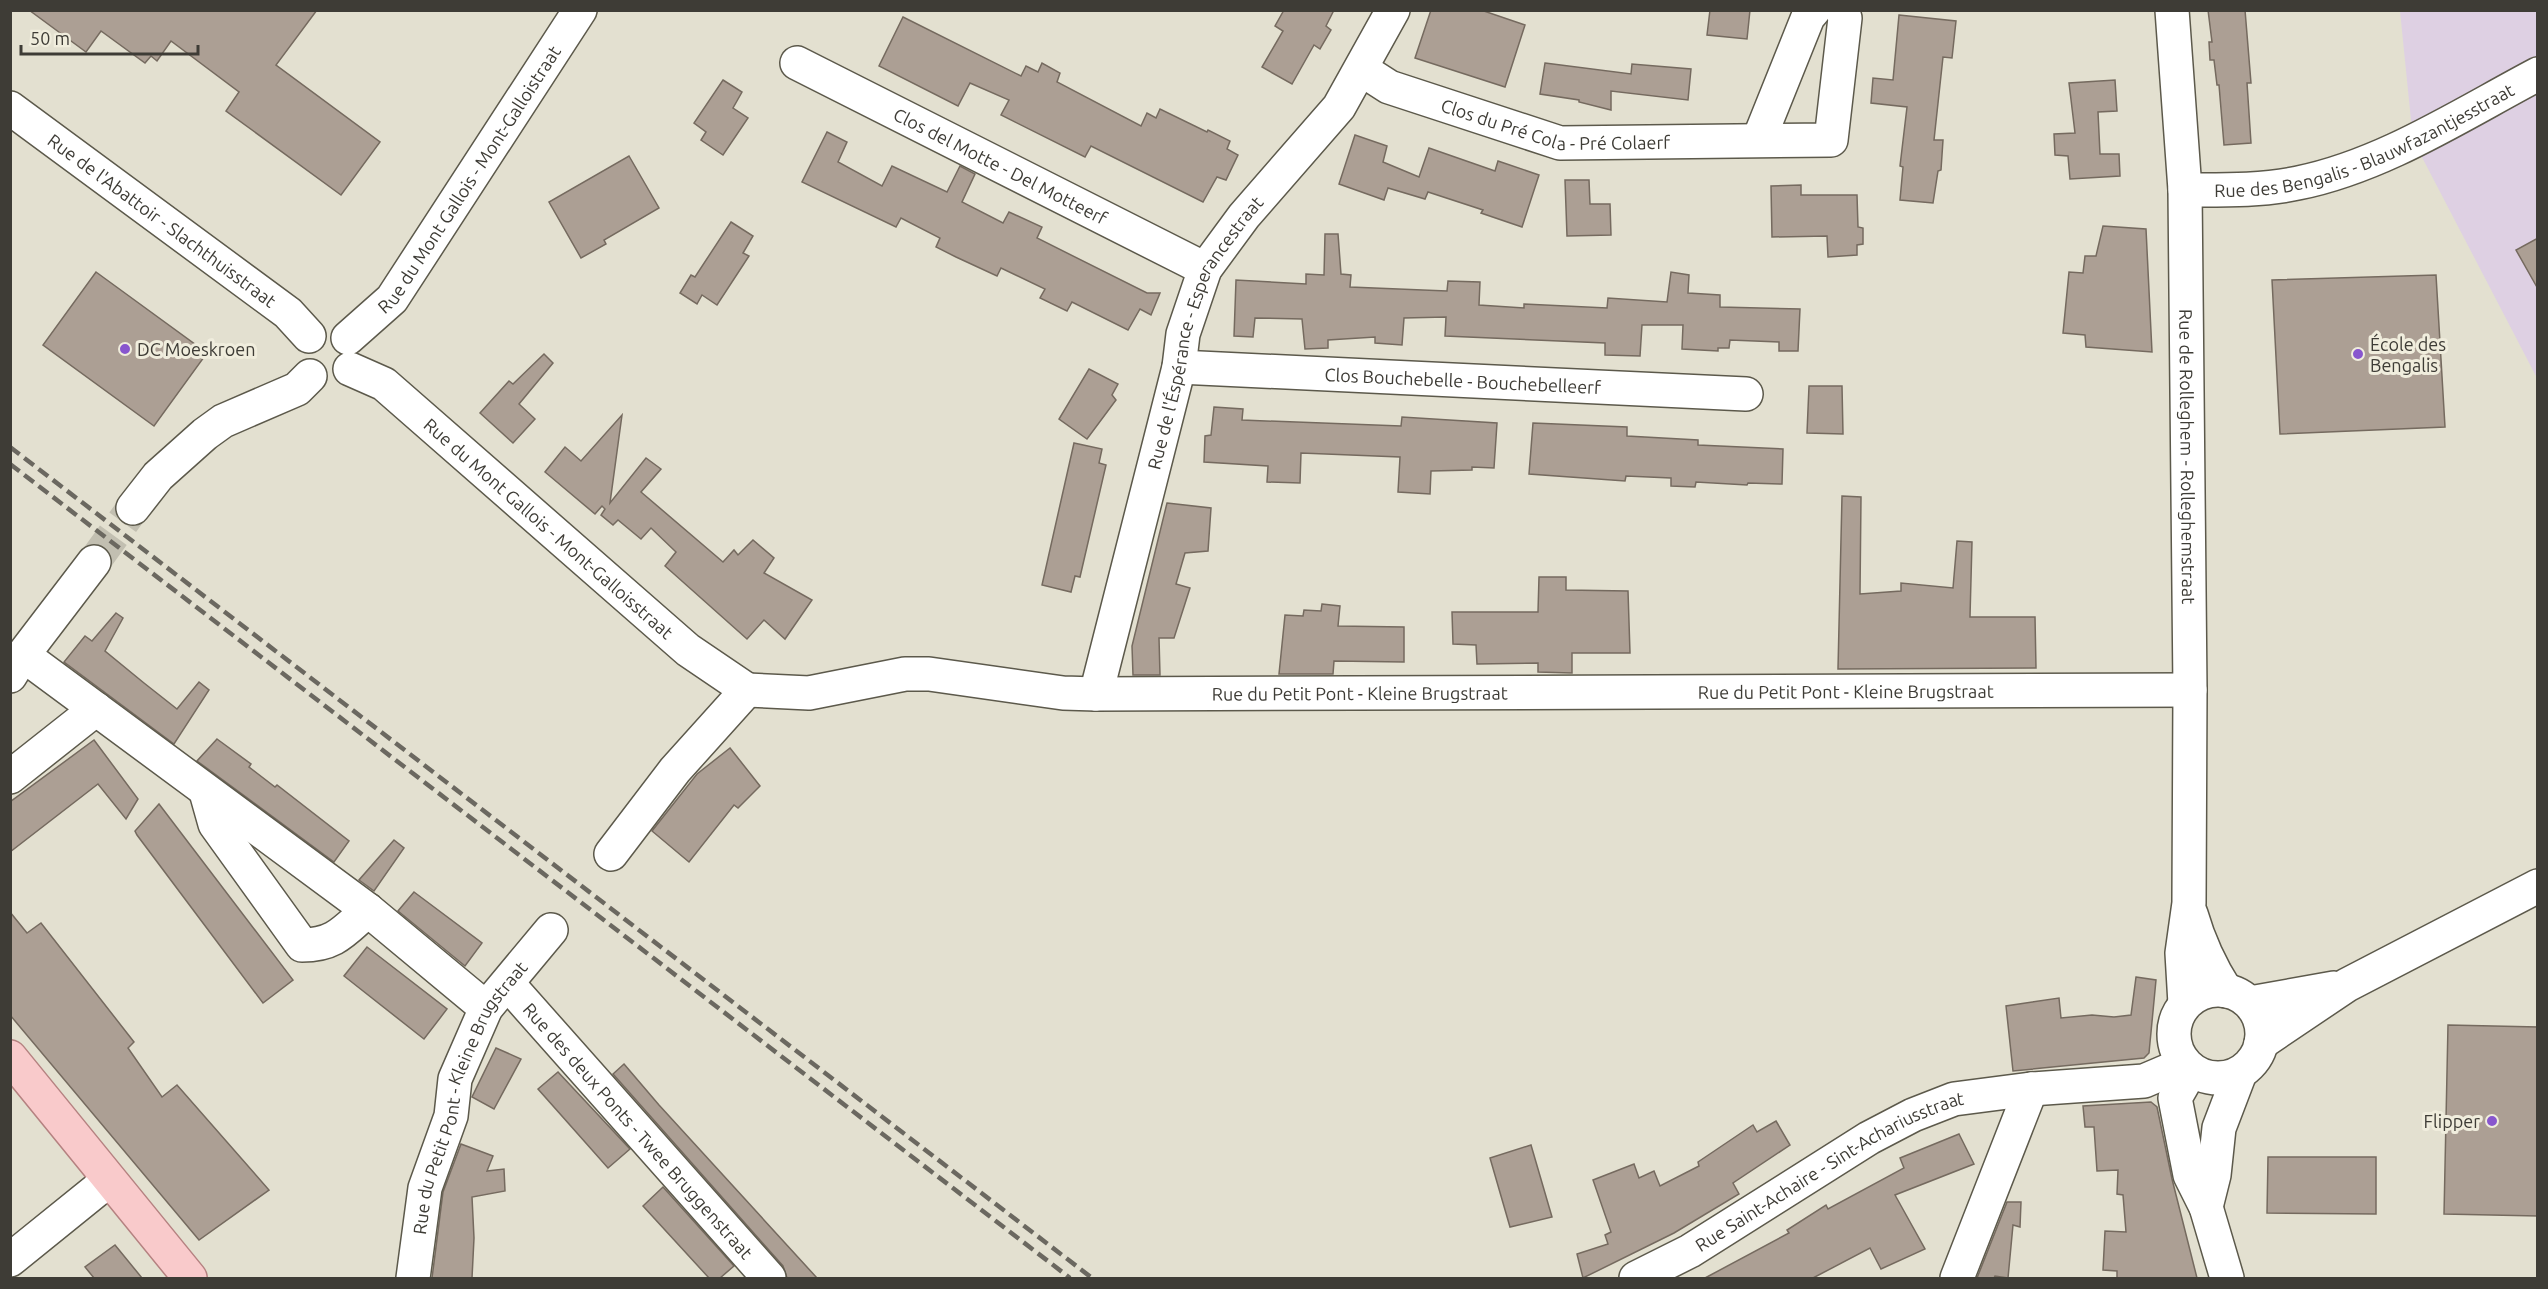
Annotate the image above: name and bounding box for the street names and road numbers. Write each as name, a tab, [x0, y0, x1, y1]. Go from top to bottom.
street label: Rue du Mont Gallois - Mont-Galloistraat	[373, 42, 564, 317]
street label: Rue des Bengalis - Blauwfazantjesstraat	[2214, 79, 2517, 200]
street label: Clos du Pré Cola - Pré Colaerf	[1438, 95, 1670, 153]
street label: Clos del Motte - Del Motteerf	[890, 104, 1111, 228]
street label: Rue de l'Abattoir - Slachthuisstraat	[44, 130, 280, 311]
street label: Rue de l'Éspérance - Esperancestraat	[1143, 192, 1267, 472]
street label: Rue de Rolleghem - Rolleghemstraat	[2176, 309, 2199, 604]
street label: Clos Bouchebelle - Bouchebelleerf	[1324, 364, 1601, 397]
street label: Rue du Mont Gallois - Mont-Galloisstraat	[420, 414, 677, 642]
street label: Rue du Petit Pont - Kleine Brugstraat	[1698, 681, 1994, 702]
street label: Rue du Petit Pont - Kleine Brugstraat	[1212, 682, 1508, 704]
street label: Rue du Petit Pont - Kleine Brugstraat	[409, 957, 531, 1236]
street label: Rue des deux Ponts - Twee Bruggenstraat	[519, 999, 757, 1263]
street label: Rue Saint-Achaire - Sint-Achariusstraat	[1692, 1088, 1965, 1255]

